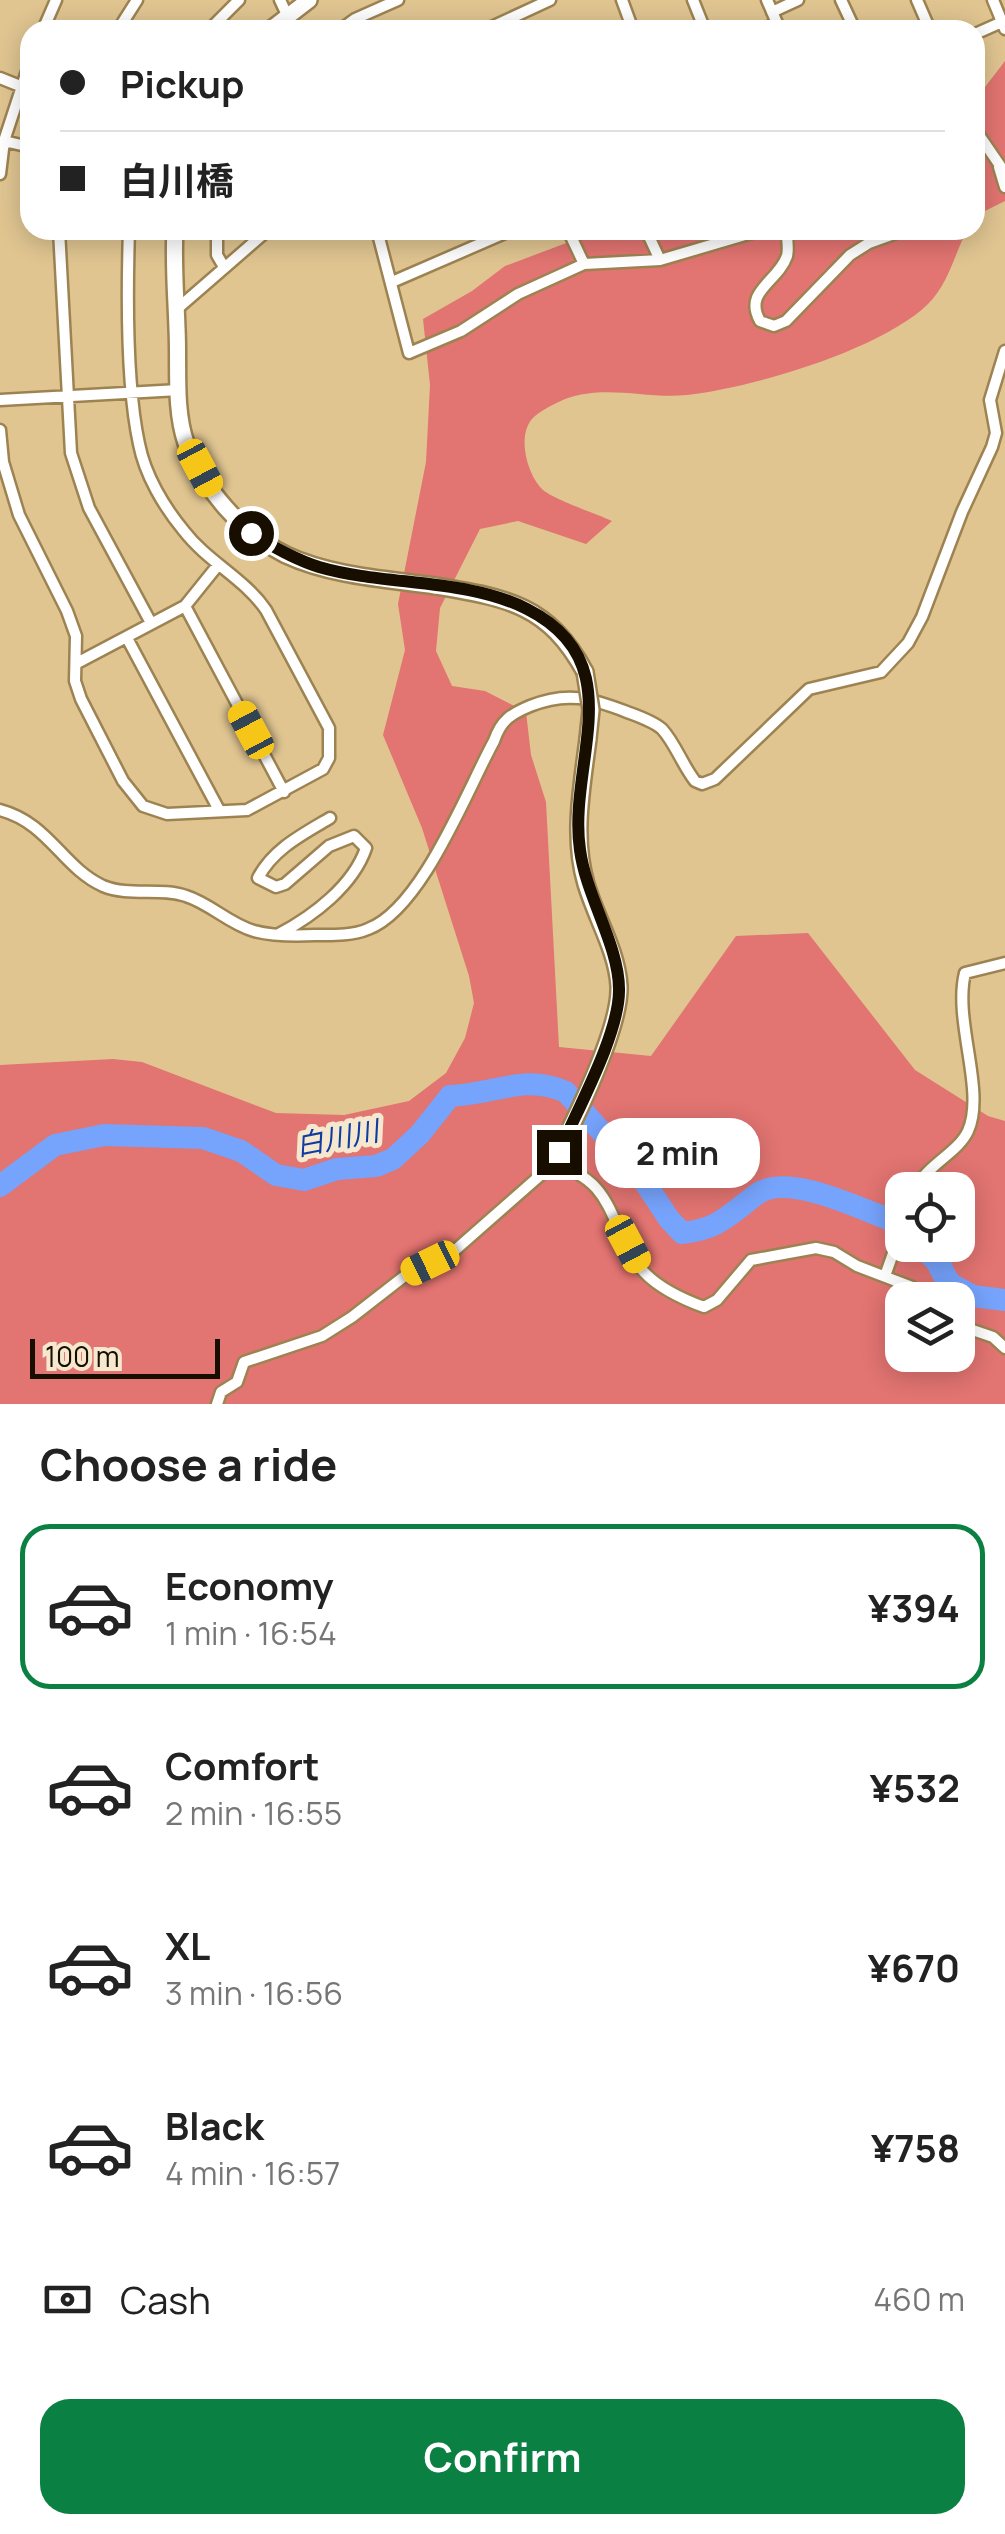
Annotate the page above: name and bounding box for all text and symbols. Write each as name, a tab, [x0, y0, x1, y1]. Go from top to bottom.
text: Pickup	[120, 57, 244, 109]
text: 白川橋	[120, 154, 234, 206]
car	[173, 434, 227, 502]
route start	[229, 511, 274, 556]
car	[224, 696, 278, 764]
water label: 白川川	[292, 1110, 385, 1164]
callout: 2 min	[594, 1117, 759, 1187]
route end	[537, 1130, 582, 1175]
text: 2 min	[636, 1131, 719, 1175]
map controls	[885, 1172, 975, 1372]
button: locate	[885, 1172, 975, 1262]
car	[601, 1210, 655, 1278]
car	[396, 1236, 464, 1290]
button: layers	[885, 1282, 975, 1372]
scale bar	[30, 1334, 220, 1378]
text: 100 m	[45, 1337, 119, 1375]
text: Choose a ride	[40, 1433, 337, 1495]
text: Economy	[165, 1559, 334, 1611]
icon: car	[45, 1562, 135, 1652]
text: ¥394	[868, 1581, 960, 1633]
text: 1 min · 16:54	[165, 1611, 337, 1655]
text: Comfort	[165, 1739, 319, 1791]
icon: car	[45, 1742, 135, 1832]
text: ¥532	[870, 1761, 960, 1813]
text: 2 min · 16:55	[165, 1791, 342, 1835]
text: XL	[165, 1919, 210, 1971]
icon: car	[45, 1922, 135, 2012]
text: ¥670	[868, 1941, 960, 1993]
text: 3 min · 16:56	[165, 1971, 343, 2015]
text: Black	[165, 2099, 264, 2151]
icon: car	[45, 2102, 135, 2192]
text: ¥758	[871, 2121, 960, 2173]
text: 4 min · 16:57	[165, 2151, 340, 2195]
icon: cash	[40, 2272, 95, 2327]
text: Cash	[120, 2273, 211, 2325]
text: 460 m	[873, 2277, 965, 2321]
button: Confirm	[40, 2399, 965, 2514]

